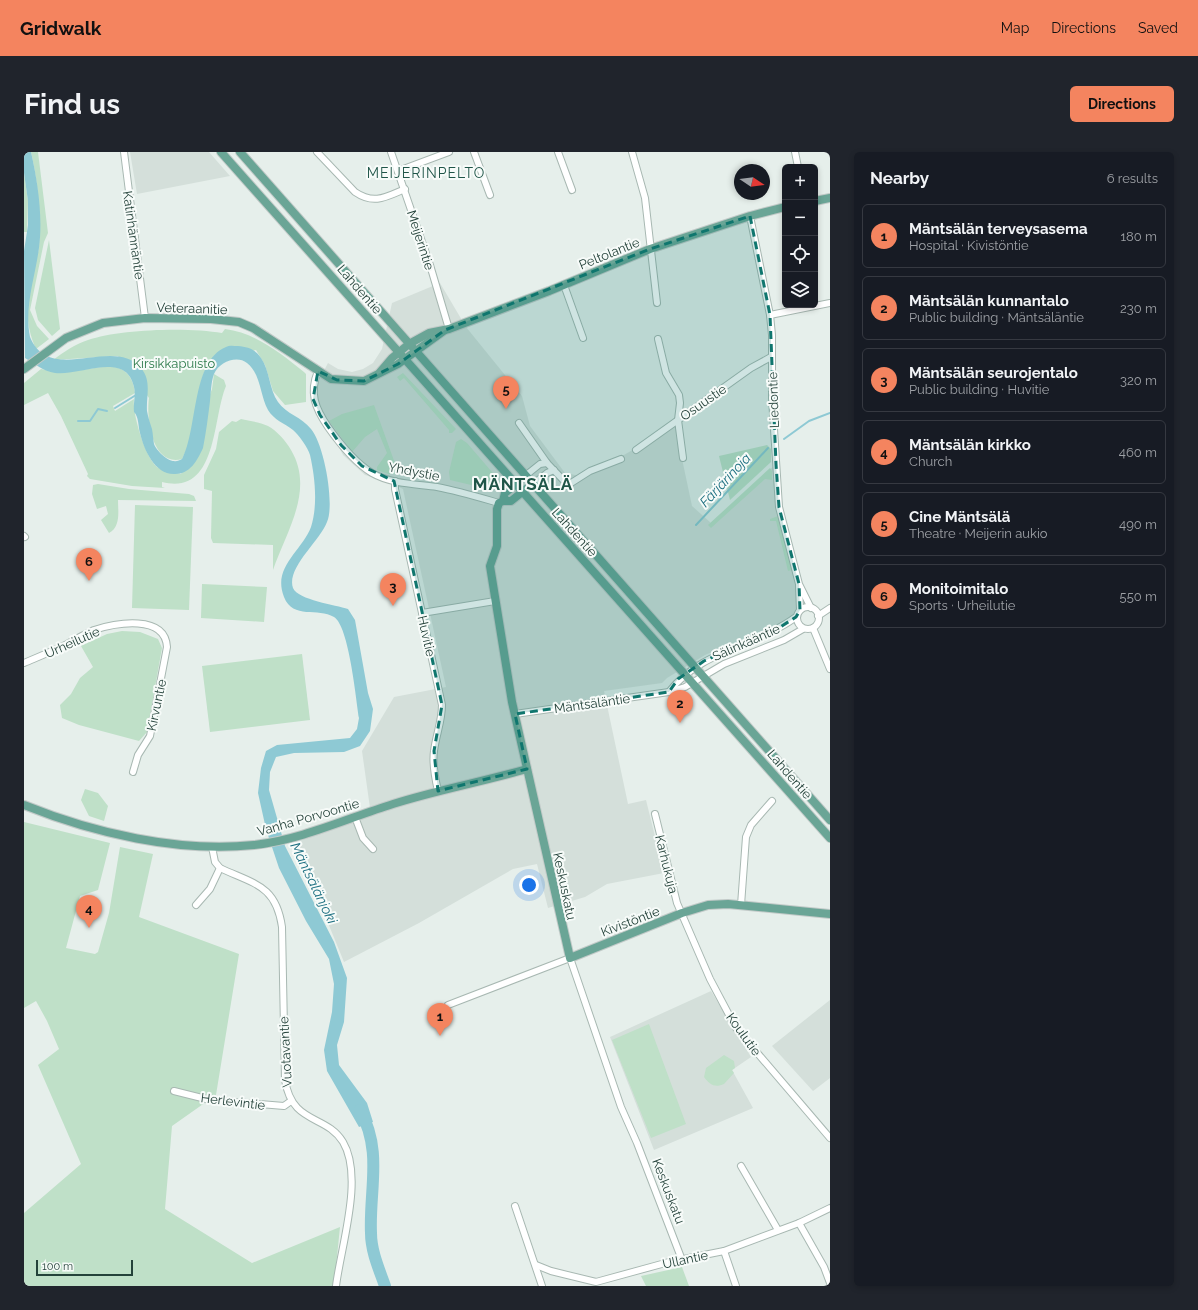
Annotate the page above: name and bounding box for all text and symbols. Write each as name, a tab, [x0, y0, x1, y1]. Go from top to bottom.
text: Gridwalk	[20, 17, 101, 39]
text: Map	[1001, 20, 1029, 36]
text: Directions	[1051, 20, 1116, 36]
text: Saved	[1138, 20, 1178, 36]
button: Directions	[1070, 86, 1174, 122]
text: Find us	[24, 88, 120, 121]
north arrow	[734, 164, 770, 200]
map controls	[782, 164, 818, 308]
button: +	[782, 164, 818, 200]
district label: MEIJERINPELTO	[367, 165, 485, 181]
text: Nearby	[870, 168, 929, 188]
text: 6 results	[1107, 171, 1158, 186]
street label: Katinhännäntie	[120, 190, 147, 281]
button: −	[782, 200, 818, 236]
street label: Meijerintie	[404, 208, 437, 272]
text: Mäntsälän terveysasema	[909, 220, 1088, 238]
text: 1	[881, 229, 887, 244]
text: 180 m	[1121, 229, 1157, 244]
street label: Peltolantie	[577, 234, 642, 272]
button: locate	[782, 236, 818, 272]
text: Hospital · Kivistöntie	[909, 238, 1029, 253]
street label: Lahdentie	[334, 262, 385, 317]
button: layers	[782, 272, 818, 308]
text: Mäntsälän kunnantalo	[909, 292, 1069, 310]
street label: Veteraanitie	[156, 300, 228, 317]
text: 2	[880, 301, 888, 316]
text: 230 m	[1120, 301, 1157, 316]
text: Public building · Mäntsäläntie	[909, 310, 1084, 325]
park label: Kirsikkapuisto	[133, 356, 216, 371]
text: Mäntsälän seurojentalo	[909, 364, 1078, 382]
street label: Liedontie	[765, 371, 782, 428]
text: 3	[880, 373, 888, 388]
text: 320 m	[1120, 373, 1157, 388]
pin: 5	[493, 376, 519, 409]
street label: Osuustie	[677, 381, 729, 424]
text: Public building · Huvitie	[909, 382, 1049, 397]
text: Mäntsälän kirkko	[909, 436, 1031, 454]
text: 4	[880, 445, 888, 460]
text: 460 m	[1119, 445, 1157, 460]
water label: Färjärinoja	[696, 450, 754, 510]
text: Church	[909, 454, 952, 469]
street label: Yhdystie	[387, 459, 441, 484]
district label: MÄNTSÄLÄ	[473, 474, 573, 494]
street label: Lahdentie	[549, 505, 601, 560]
text: Cine Mäntsälä	[909, 508, 1010, 526]
text: 5	[880, 517, 888, 532]
text: 490 m	[1119, 517, 1157, 532]
text: Theatre · Meijerin aukio	[909, 526, 1047, 541]
pin: 6	[76, 548, 102, 581]
pin: 3	[380, 573, 406, 606]
text: Monitoimitalo	[909, 580, 1008, 598]
text: 6	[880, 589, 888, 604]
text: 550 m	[1120, 589, 1157, 604]
text: Sports · Urheilutie	[909, 598, 1015, 613]
street label: Huvitie	[414, 614, 439, 659]
street label: Sälinkääntie	[710, 621, 783, 664]
street label: Urheilutie	[42, 624, 102, 661]
street label: Kirvuntie	[144, 677, 169, 732]
pin: 2	[667, 690, 693, 723]
street label: Mäntsäläntie	[553, 691, 631, 716]
street label: Lahdentie	[764, 747, 815, 802]
street label: Vanha Porvoontie	[255, 796, 361, 839]
street label: Karhukuja	[652, 833, 681, 895]
water label: Mäntsälänjoki	[287, 840, 341, 927]
street label: Keskuskatu	[550, 851, 579, 921]
your location	[519, 875, 539, 895]
pin: 4	[76, 895, 102, 928]
street label: Kivistöntie	[599, 903, 662, 939]
pin: 1	[427, 1003, 453, 1036]
street label: Koulutie	[723, 1010, 764, 1059]
street label: Vuotavantie	[276, 1016, 295, 1088]
street label: Herlevintie	[200, 1090, 266, 1113]
street label: Keskuskatu	[649, 1156, 688, 1226]
street label: Ullantie	[661, 1247, 710, 1272]
scale bar	[36, 1258, 133, 1277]
text: 100 m	[42, 1260, 73, 1273]

